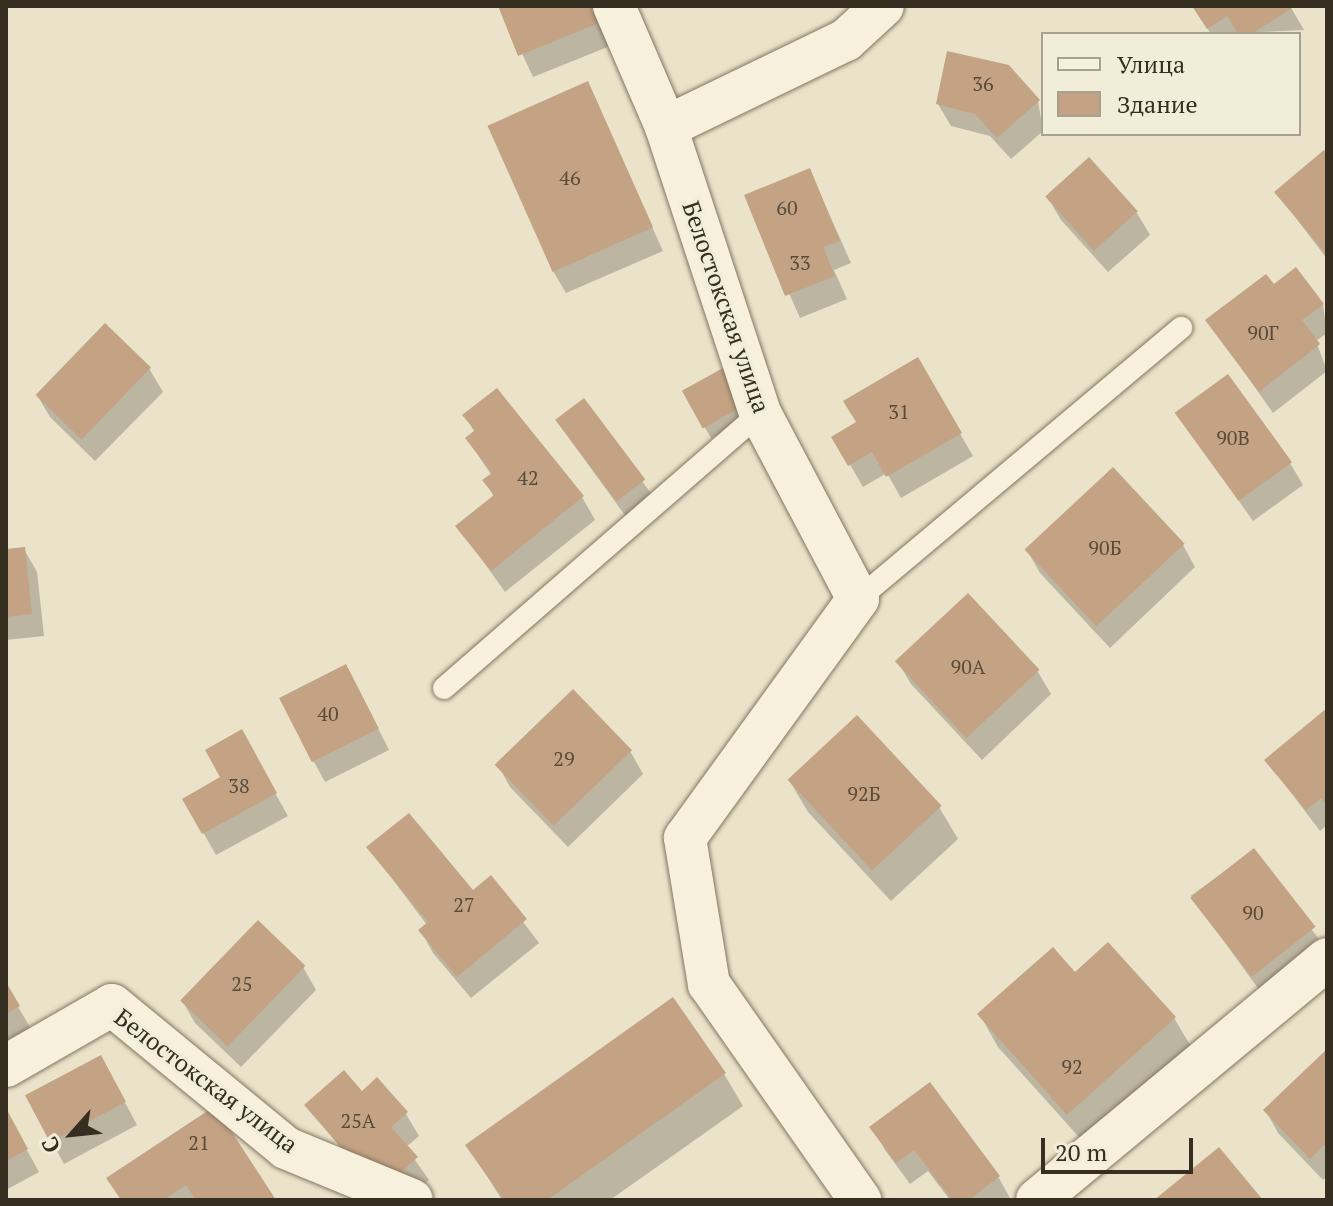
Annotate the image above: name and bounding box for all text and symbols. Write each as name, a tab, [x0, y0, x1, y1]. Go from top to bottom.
legend	[1041, 32, 1301, 136]
text: Улица	[1117, 48, 1185, 80]
house number: 36	[972, 71, 994, 95]
text: Здание	[1117, 88, 1198, 120]
house number: 46	[559, 165, 581, 189]
house number: 60	[776, 195, 798, 219]
street label: Белостокская улица	[676, 197, 776, 417]
house number: 33	[789, 250, 811, 274]
house number: 90Г	[1247, 320, 1279, 344]
house number: 31	[888, 399, 910, 423]
house number: 90В	[1216, 425, 1250, 449]
house number: 42	[517, 465, 539, 489]
house number: 90Б	[1088, 535, 1122, 559]
house number: 90А	[951, 654, 985, 678]
house number: 40	[317, 701, 339, 725]
house number: 29	[553, 746, 575, 770]
house number: 38	[228, 773, 250, 797]
house number: 92Б	[847, 781, 881, 805]
house number: 27	[453, 892, 475, 916]
house number: 90	[1242, 900, 1264, 924]
house number: 25	[231, 971, 253, 995]
street label: Белостокская улица	[109, 1003, 303, 1159]
house number: 92	[1061, 1054, 1083, 1078]
north arrow	[32, 1094, 112, 1174]
house number: 25А	[341, 1108, 375, 1132]
scale bar	[1045, 1122, 1197, 1172]
house number: 21	[188, 1130, 210, 1154]
text: С	[34, 1132, 66, 1158]
text: 20 m	[1055, 1136, 1107, 1168]

